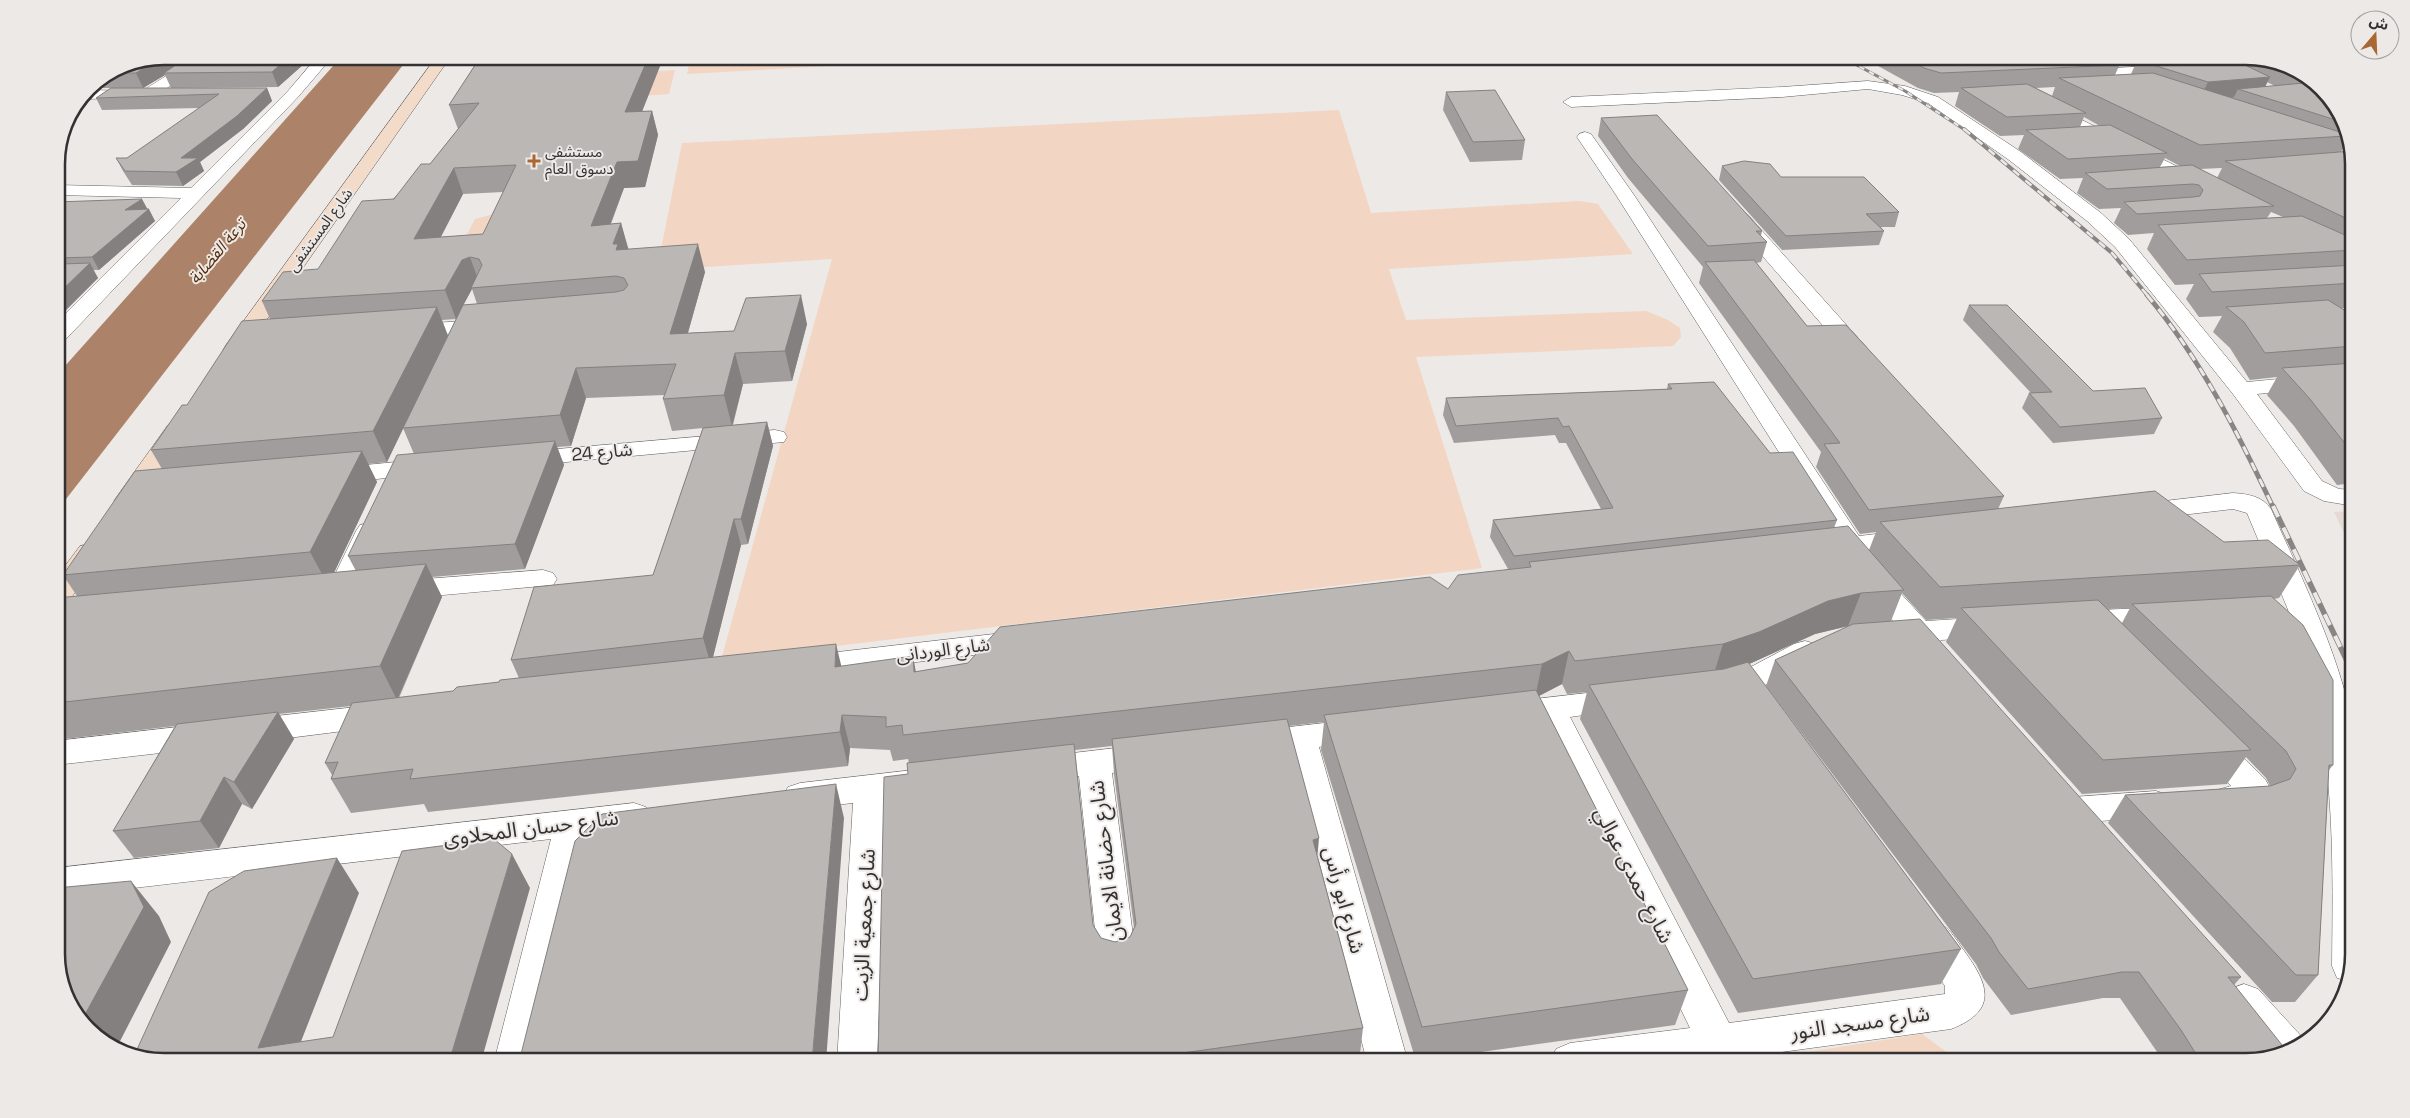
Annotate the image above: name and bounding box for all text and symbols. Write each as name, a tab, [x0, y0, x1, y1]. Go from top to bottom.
north arrow	[2350, 10, 2400, 60]
text: ش	[2367, 11, 2391, 34]
place label: مستشفى دسوق العام	[545, 142, 613, 180]
marker: مستشفى دسوق العام	[527, 154, 541, 168]
street label: شارع المستشفى	[283, 184, 359, 277]
water label: ترعة القضابة	[184, 213, 252, 288]
street label: شارع 24	[570, 437, 634, 469]
street label: شارع الوردانى	[895, 632, 991, 670]
street label: شارع حضانة الايمان	[1082, 779, 1131, 943]
street label: شارع حمدى عوالي	[1586, 802, 1680, 949]
street label: شارع حسان المحلاوى	[442, 803, 620, 854]
street label: شارع ابو رأس	[1315, 843, 1372, 957]
street label: شارع جمعية الزيت	[846, 848, 883, 1002]
street label: شارع مسجد النور	[1788, 999, 1932, 1048]

